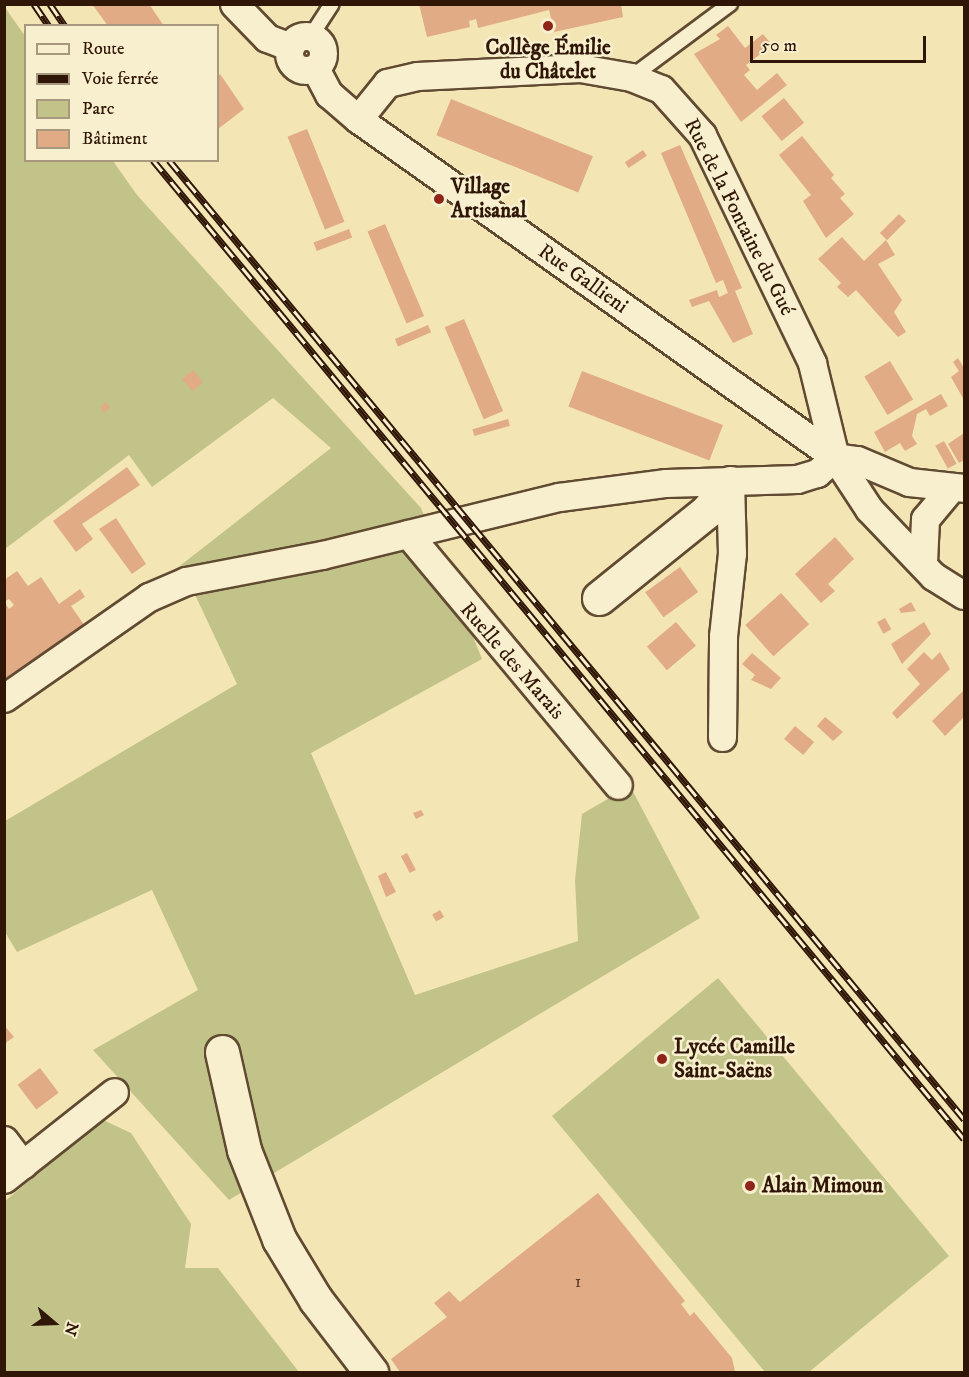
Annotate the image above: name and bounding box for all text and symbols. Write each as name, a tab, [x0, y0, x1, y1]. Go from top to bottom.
marker: Collège Émilie du Châtelet	[541, 19, 555, 33]
legend	[24, 24, 219, 162]
scale bar	[753, 24, 928, 62]
place label: Collège Émilie du Châtelet	[485, 35, 611, 85]
text: 50 m	[761, 35, 797, 57]
text: Route	[82, 38, 125, 60]
text: Voie ferrée	[82, 68, 159, 90]
text: Parc	[82, 98, 114, 120]
street label: Rue de la Fontaine du Gué	[678, 114, 800, 320]
text: Bâtiment	[82, 128, 147, 150]
place label: Village Artisanal	[451, 174, 526, 224]
marker: Village Artisanal	[432, 192, 446, 206]
street label: Rue Gallieni	[533, 239, 633, 319]
street label: Ruelle des Marais	[454, 597, 570, 725]
place label: Lycée Camille Saint-Saëns	[674, 1034, 795, 1084]
marker: Lycée Camille Saint-Saëns	[655, 1052, 669, 1066]
place label: Alain Mimoun	[762, 1173, 883, 1199]
marker: Alain Mimoun	[743, 1179, 757, 1193]
house number: 1	[575, 1271, 581, 1293]
north arrow	[24, 1293, 84, 1353]
text: N	[59, 1319, 83, 1338]

